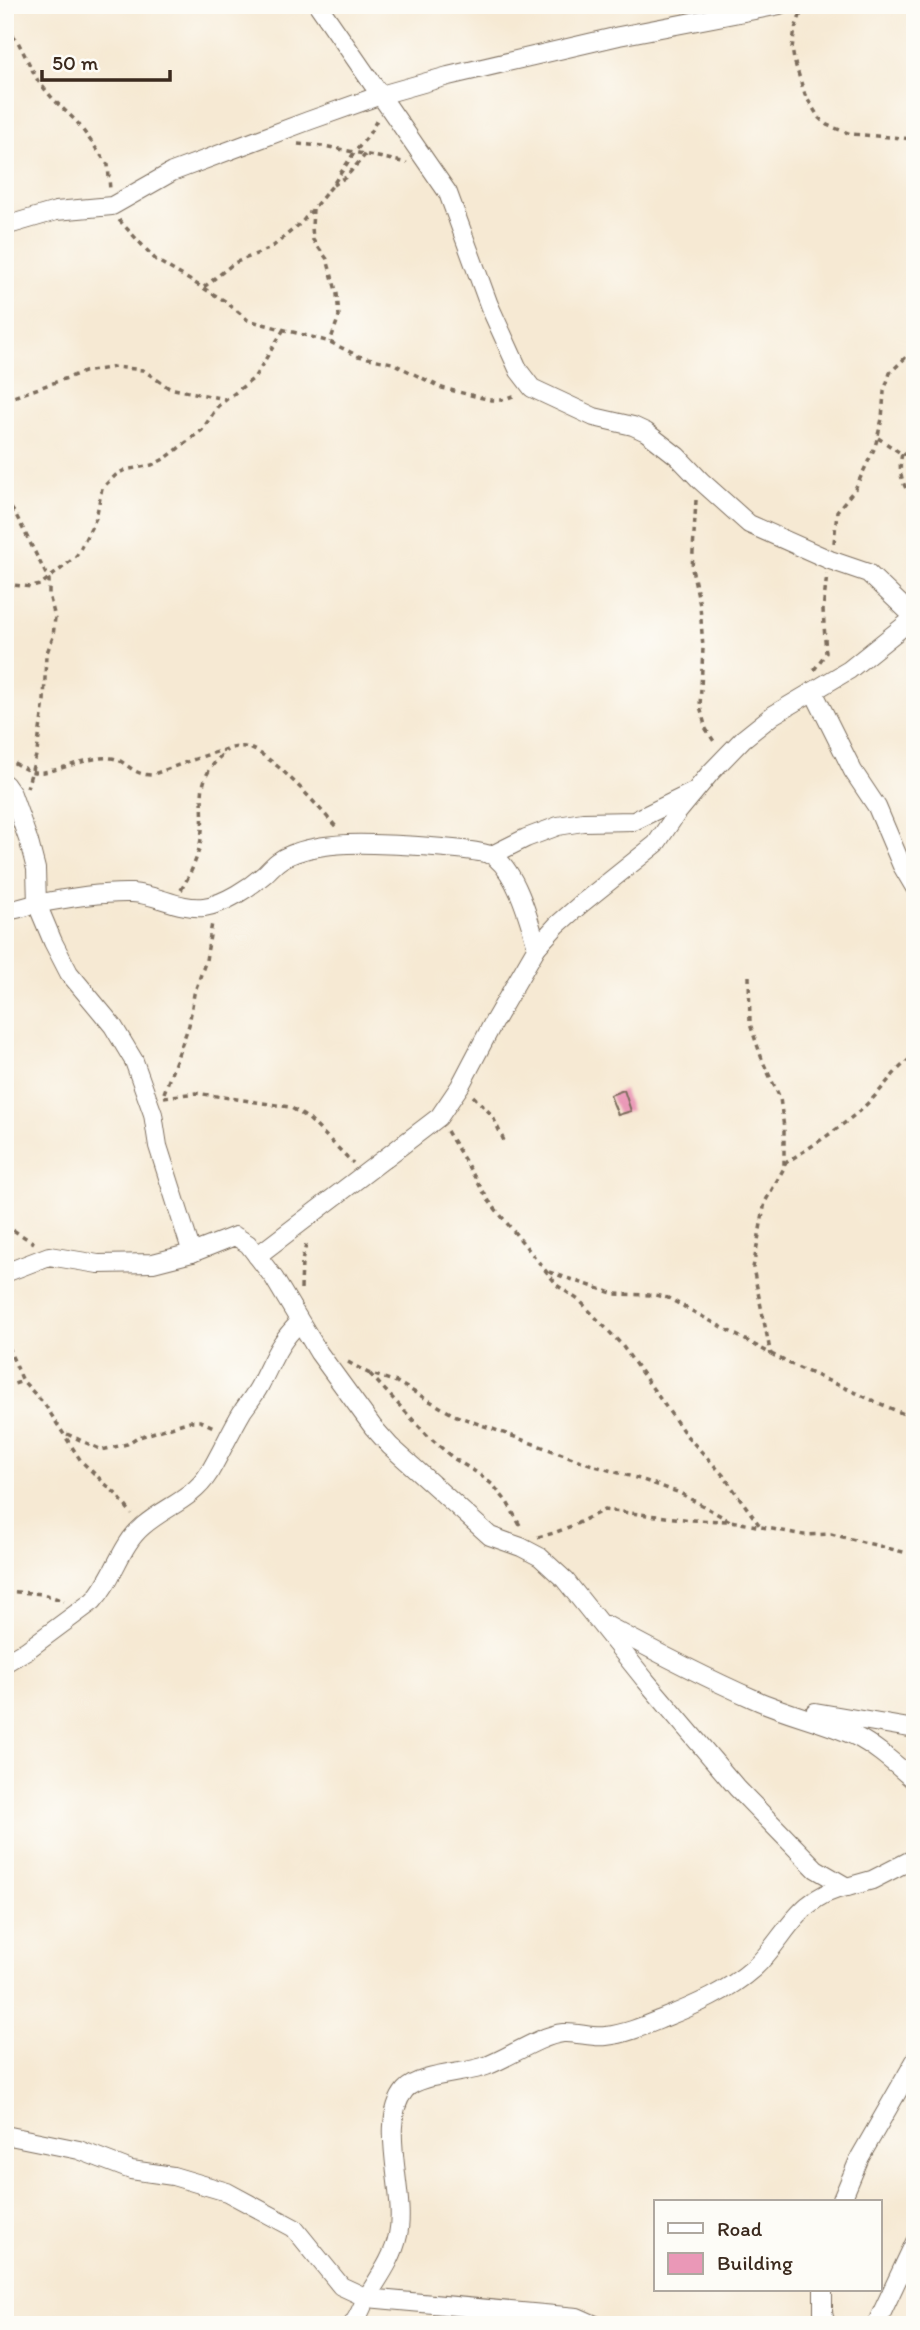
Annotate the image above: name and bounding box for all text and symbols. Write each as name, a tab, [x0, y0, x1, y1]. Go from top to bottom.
scale bar	[42, 38, 170, 82]
text: 50 m	[52, 50, 99, 75]
legend	[654, 2200, 881, 2292]
text: Road	[717, 2216, 763, 2241]
text: Building	[717, 2250, 793, 2275]

